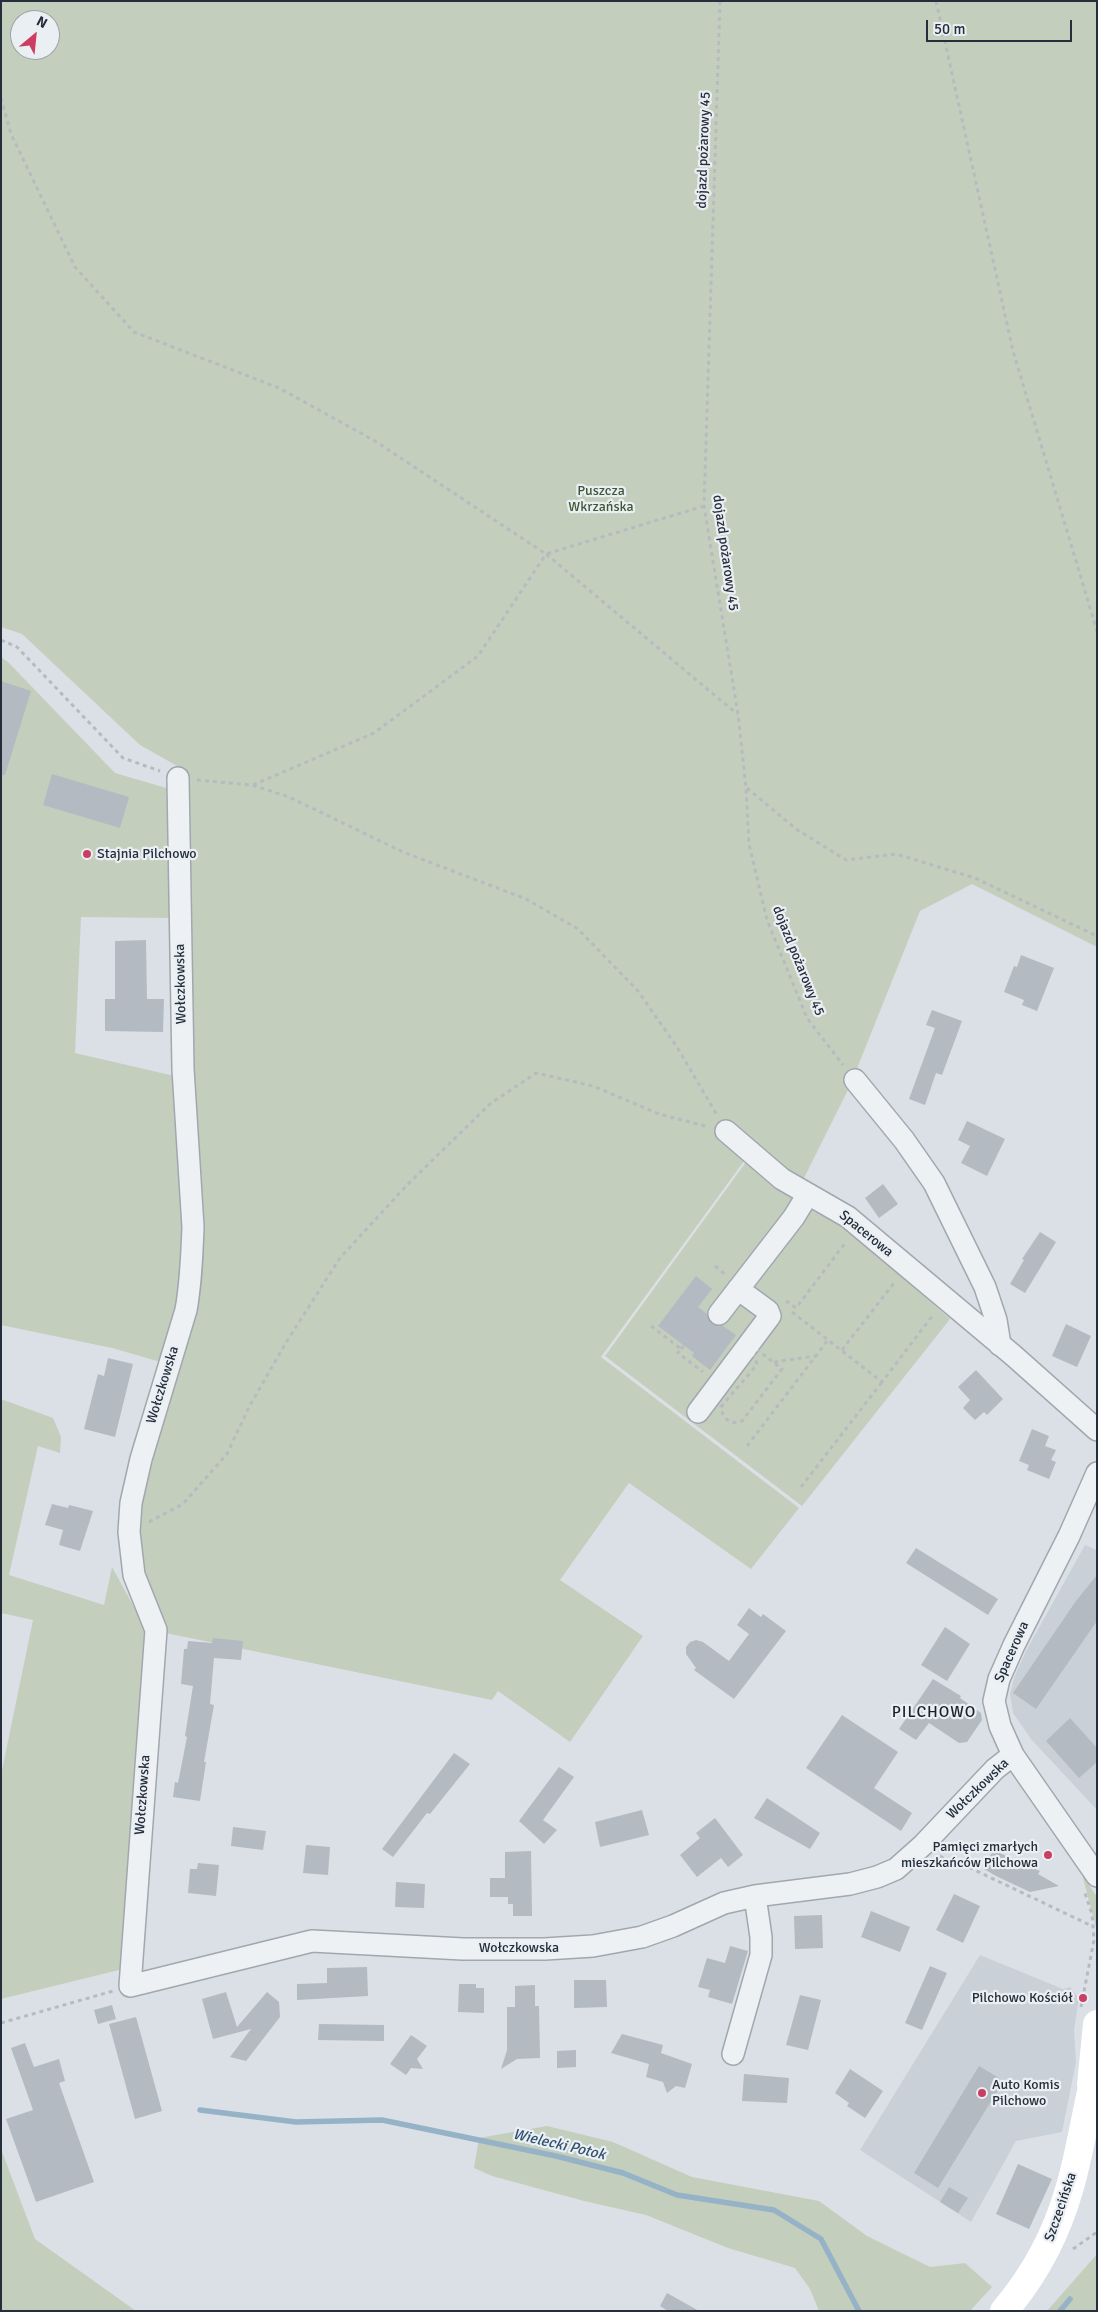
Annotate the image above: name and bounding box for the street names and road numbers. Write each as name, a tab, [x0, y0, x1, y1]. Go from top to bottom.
street label: dojazd pożarowy 45	[694, 91, 714, 209]
street label: dojazd pożarowy 45	[709, 494, 741, 612]
street label: dojazd pożarowy 45	[768, 904, 828, 1018]
street label: Wołczkowska	[172, 944, 190, 1024]
street label: Spacerowa	[836, 1207, 896, 1261]
street label: Wołczkowska	[143, 1344, 183, 1426]
street label: Spacerowa	[991, 1619, 1033, 1685]
street label: Wołczkowska	[132, 1754, 154, 1836]
street label: Wołczkowska	[943, 1755, 1013, 1823]
street label: Wołczkowska	[479, 1940, 559, 1956]
street label: Szczecińska	[1041, 2170, 1081, 2244]

